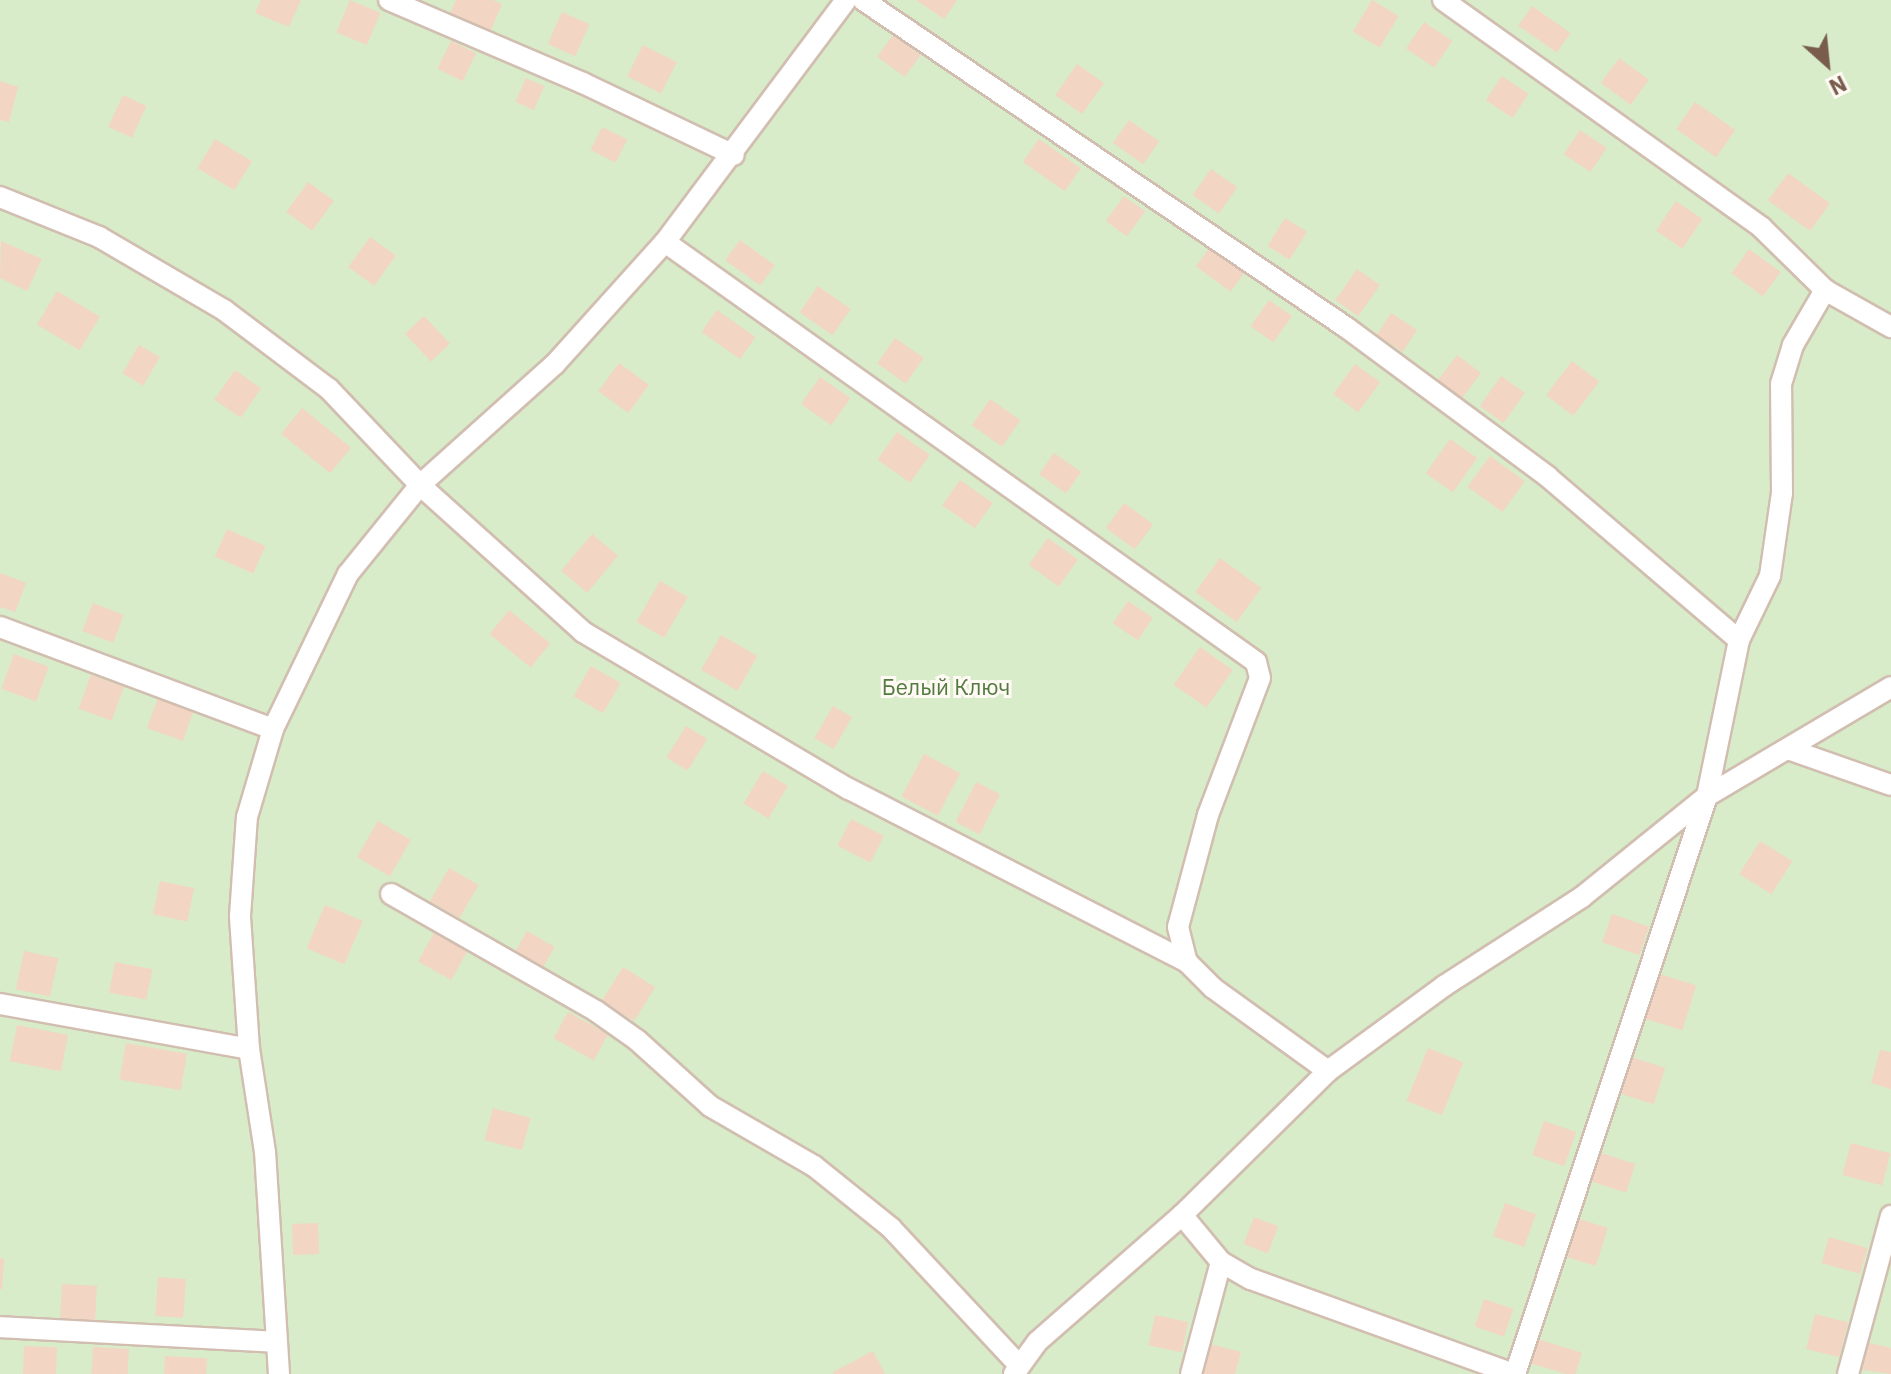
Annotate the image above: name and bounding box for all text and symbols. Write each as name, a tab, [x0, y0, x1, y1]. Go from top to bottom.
north arrow	[1787, 24, 1867, 104]
text: N	[1824, 69, 1852, 102]
park label: Белый Ключ	[882, 674, 1010, 700]

